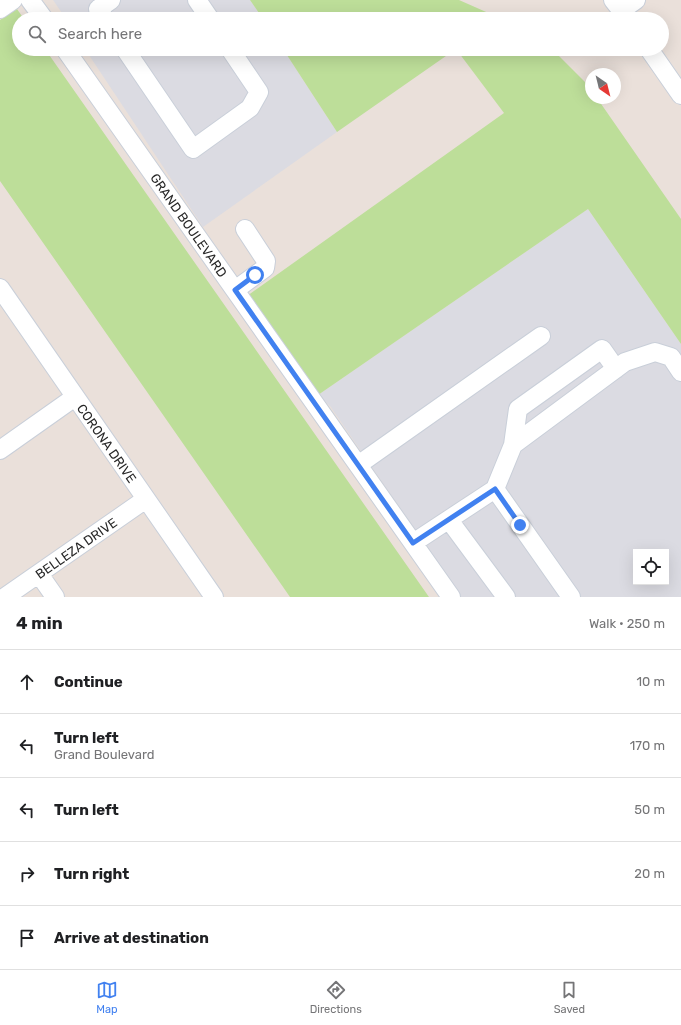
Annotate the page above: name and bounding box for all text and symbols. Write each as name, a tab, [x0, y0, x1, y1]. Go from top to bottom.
search box	[12, 12, 669, 56]
icon: search	[26, 23, 48, 45]
text: Search here	[58, 25, 142, 43]
north arrow	[585, 68, 621, 104]
street label: GRAND BOULEVARD	[147, 171, 230, 280]
route start	[246, 266, 264, 284]
street label: CORONA DRIVE	[74, 401, 139, 486]
street label: BELLEZA DRIVE	[33, 515, 120, 582]
route end	[511, 516, 529, 534]
map controls	[633, 549, 669, 585]
button: locate	[633, 549, 669, 585]
text: 4 min	[16, 613, 63, 633]
text: Walk · 250 m	[589, 616, 665, 631]
icon: ahead	[16, 671, 38, 693]
text: Continue	[54, 673, 123, 691]
text: 10 m	[636, 674, 665, 689]
text: Turn left	[54, 729, 119, 747]
icon: left	[16, 735, 38, 757]
text: 170 m	[630, 738, 665, 753]
text: Grand Boulevard	[54, 747, 155, 762]
icon: left	[16, 799, 38, 821]
text: Turn left	[54, 801, 119, 819]
text: 50 m	[634, 802, 665, 817]
icon: right	[16, 863, 38, 885]
text: Turn right	[54, 865, 129, 883]
text: 20 m	[634, 866, 665, 881]
icon: arrive	[16, 927, 38, 949]
text: Arrive at destination	[54, 929, 209, 947]
tab: Map	[96, 979, 118, 1016]
tab: Directions	[310, 979, 362, 1016]
tab: Saved	[554, 979, 585, 1016]

